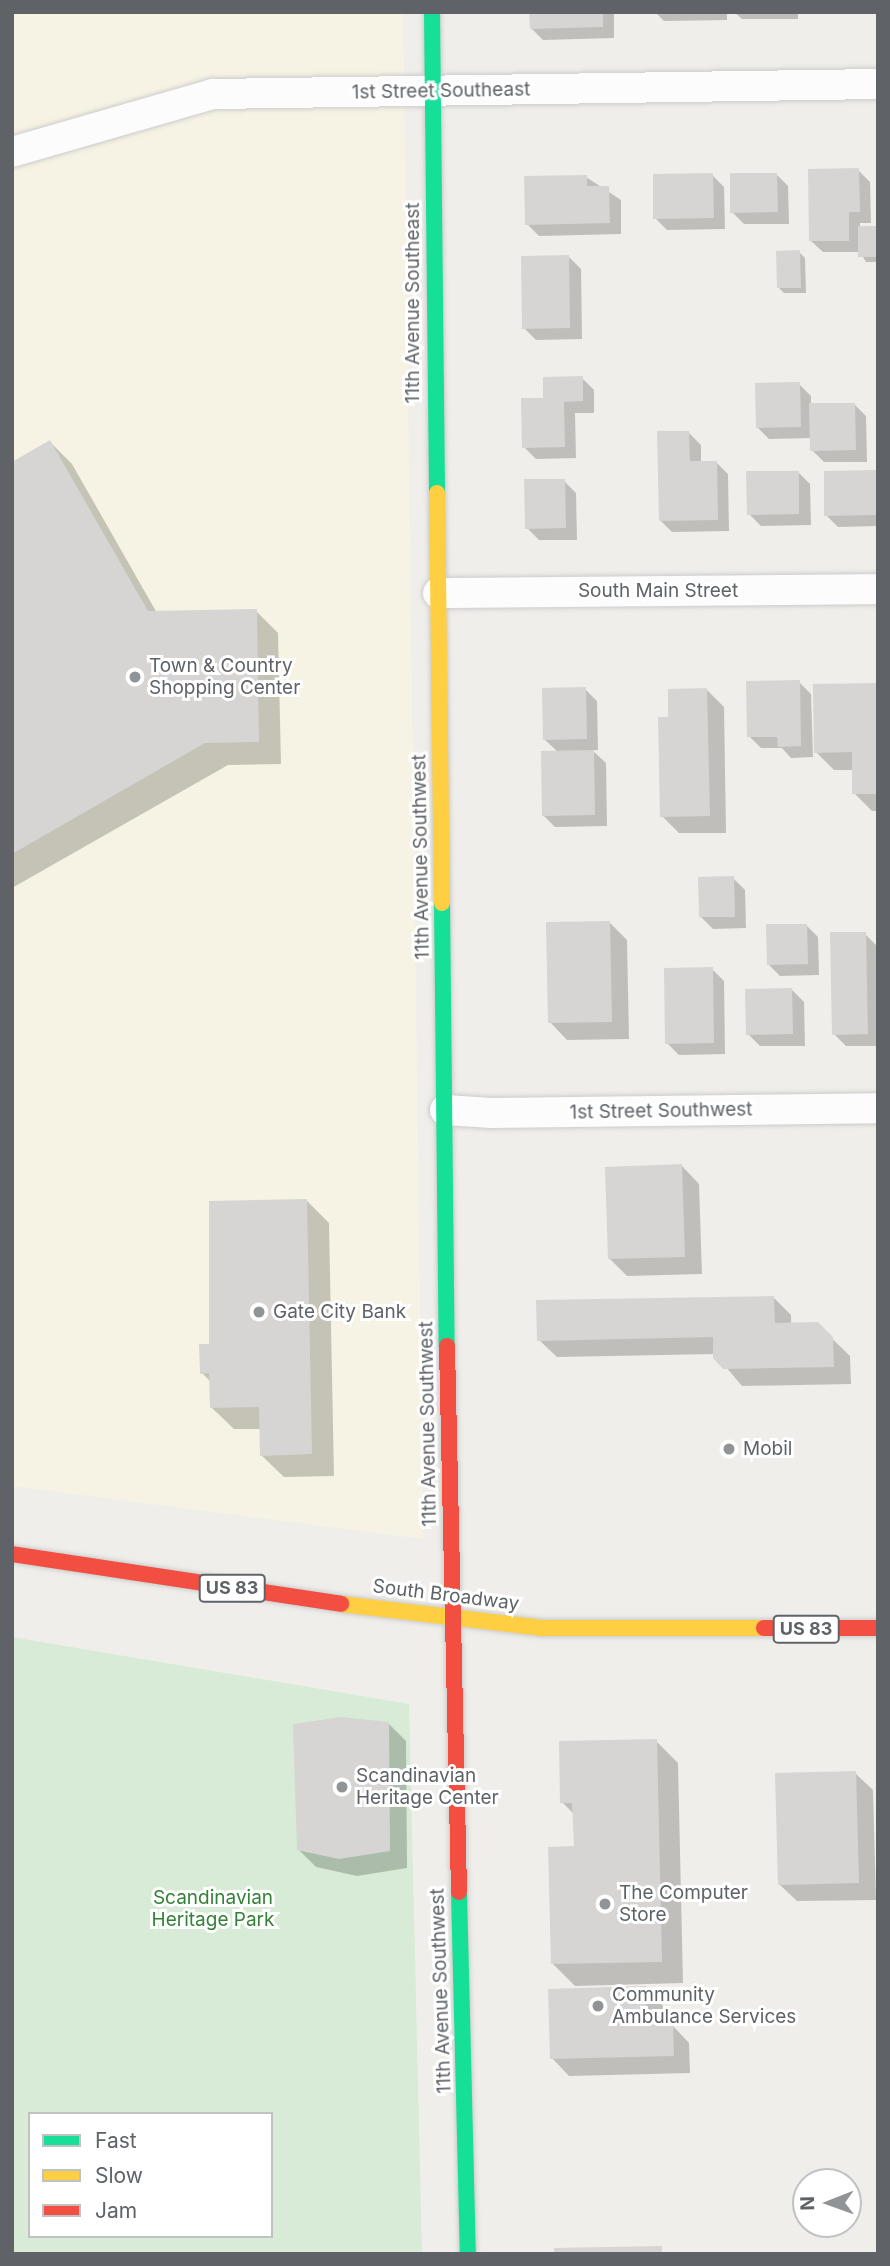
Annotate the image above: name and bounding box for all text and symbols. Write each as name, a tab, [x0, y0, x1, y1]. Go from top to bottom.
street label: 1st Street Southeast	[351, 78, 531, 104]
street label: 11th Avenue Southeast	[402, 202, 424, 404]
street label: South Main Street	[578, 580, 738, 602]
place label: Town & Country Shopping Center	[149, 655, 300, 699]
marker: Town & Country Shopping Center	[127, 669, 143, 685]
street label: 11th Avenue Southwest	[408, 754, 434, 960]
street label: 1st Street Southwest	[569, 1098, 753, 1124]
place label: Gate City Bank	[273, 1301, 406, 1323]
marker: Gate City Bank	[251, 1304, 267, 1320]
street label: 11th Avenue Southwest	[415, 1321, 441, 1527]
place label: Mobil	[743, 1438, 792, 1460]
marker: Mobil	[721, 1441, 737, 1457]
road number: US 83	[197, 1574, 267, 1602]
street label: South Broadway	[371, 1575, 521, 1615]
road number: US 83	[771, 1614, 841, 1644]
place label: Scandinavian Heritage Center	[356, 1765, 499, 1809]
marker: Scandinavian Heritage Center	[334, 1779, 350, 1795]
place label: The Computer Store	[619, 1882, 748, 1926]
park label: Scandinavian Heritage Park	[152, 1887, 274, 1931]
street label: 11th Avenue Southwest	[426, 1888, 456, 2094]
marker: The Computer Store	[597, 1896, 613, 1912]
place label: Community Ambulance Services	[612, 1984, 796, 2028]
marker: Community Ambulance Services	[590, 1998, 606, 2014]
legend	[28, 2112, 273, 2238]
text: Fast	[95, 2128, 137, 2153]
text: Slow	[95, 2163, 143, 2188]
north arrow	[792, 2168, 862, 2238]
text: N	[796, 2196, 819, 2211]
text: Jam	[95, 2198, 137, 2223]

